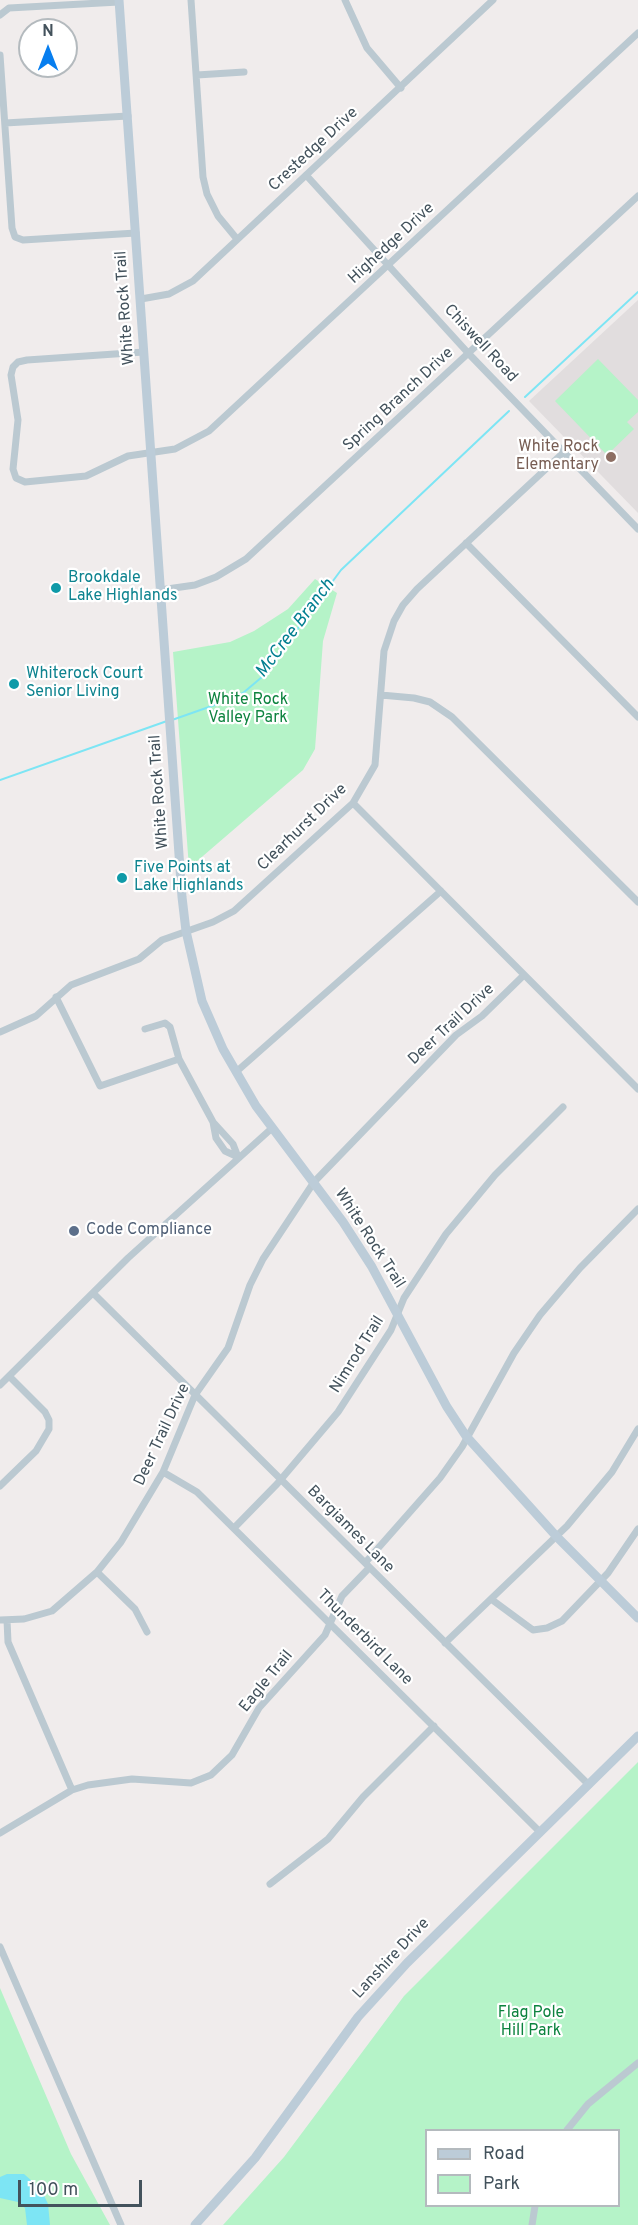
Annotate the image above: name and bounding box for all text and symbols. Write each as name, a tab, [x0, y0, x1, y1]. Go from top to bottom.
north arrow	[18, 18, 78, 78]
text: N	[42, 22, 54, 42]
street label: Crestedge Drive	[265, 104, 363, 196]
street label: Highedge Drive	[345, 199, 439, 289]
street label: White Rock Trail	[112, 250, 140, 366]
street label: Chiswell Road	[439, 301, 521, 387]
street label: Spring Branch Drive	[340, 344, 458, 456]
place label: White Rock Elementary	[516, 438, 599, 476]
marker: White Rock Elementary	[604, 450, 618, 464]
place label: Brookdale Lake Highlands	[68, 569, 178, 607]
water label: McCree Branch	[252, 575, 340, 683]
marker: Brookdale Lake Highlands	[49, 581, 63, 595]
place label: Whiterock Court Senior Living	[26, 665, 143, 703]
marker: Whiterock Court Senior Living	[7, 677, 21, 691]
park label: White Rock Valley Park	[208, 691, 288, 729]
street label: White Rock Trail	[146, 734, 174, 850]
street label: Clearhurst Drive	[254, 780, 352, 876]
place label: Five Points at Lake Highlands	[134, 859, 244, 897]
marker: Five Points at Lake Highlands	[115, 871, 129, 885]
street label: Deer Trail Drive	[405, 980, 499, 1070]
street label: White Rock Trail	[330, 1186, 408, 1292]
place label: Code Compliance	[86, 1221, 212, 1241]
marker: Code Compliance	[67, 1224, 81, 1238]
street label: Nimrod Trail	[327, 1313, 389, 1397]
street label: Deer Trail Drive	[131, 1381, 195, 1489]
street label: Bargiames Lane	[302, 1482, 398, 1578]
street label: Thunderbird Lane	[312, 1586, 416, 1690]
street label: Eagle Trail	[236, 1647, 298, 1717]
street label: Lanshire Drive	[350, 1915, 434, 2003]
park label: Flag Pole Hill Park	[498, 2004, 564, 2042]
legend	[425, 2129, 620, 2207]
text: Road	[483, 2143, 525, 2166]
scale bar	[21, 2168, 146, 2206]
text: Park	[483, 2173, 520, 2196]
text: 100 m	[29, 2179, 78, 2202]

